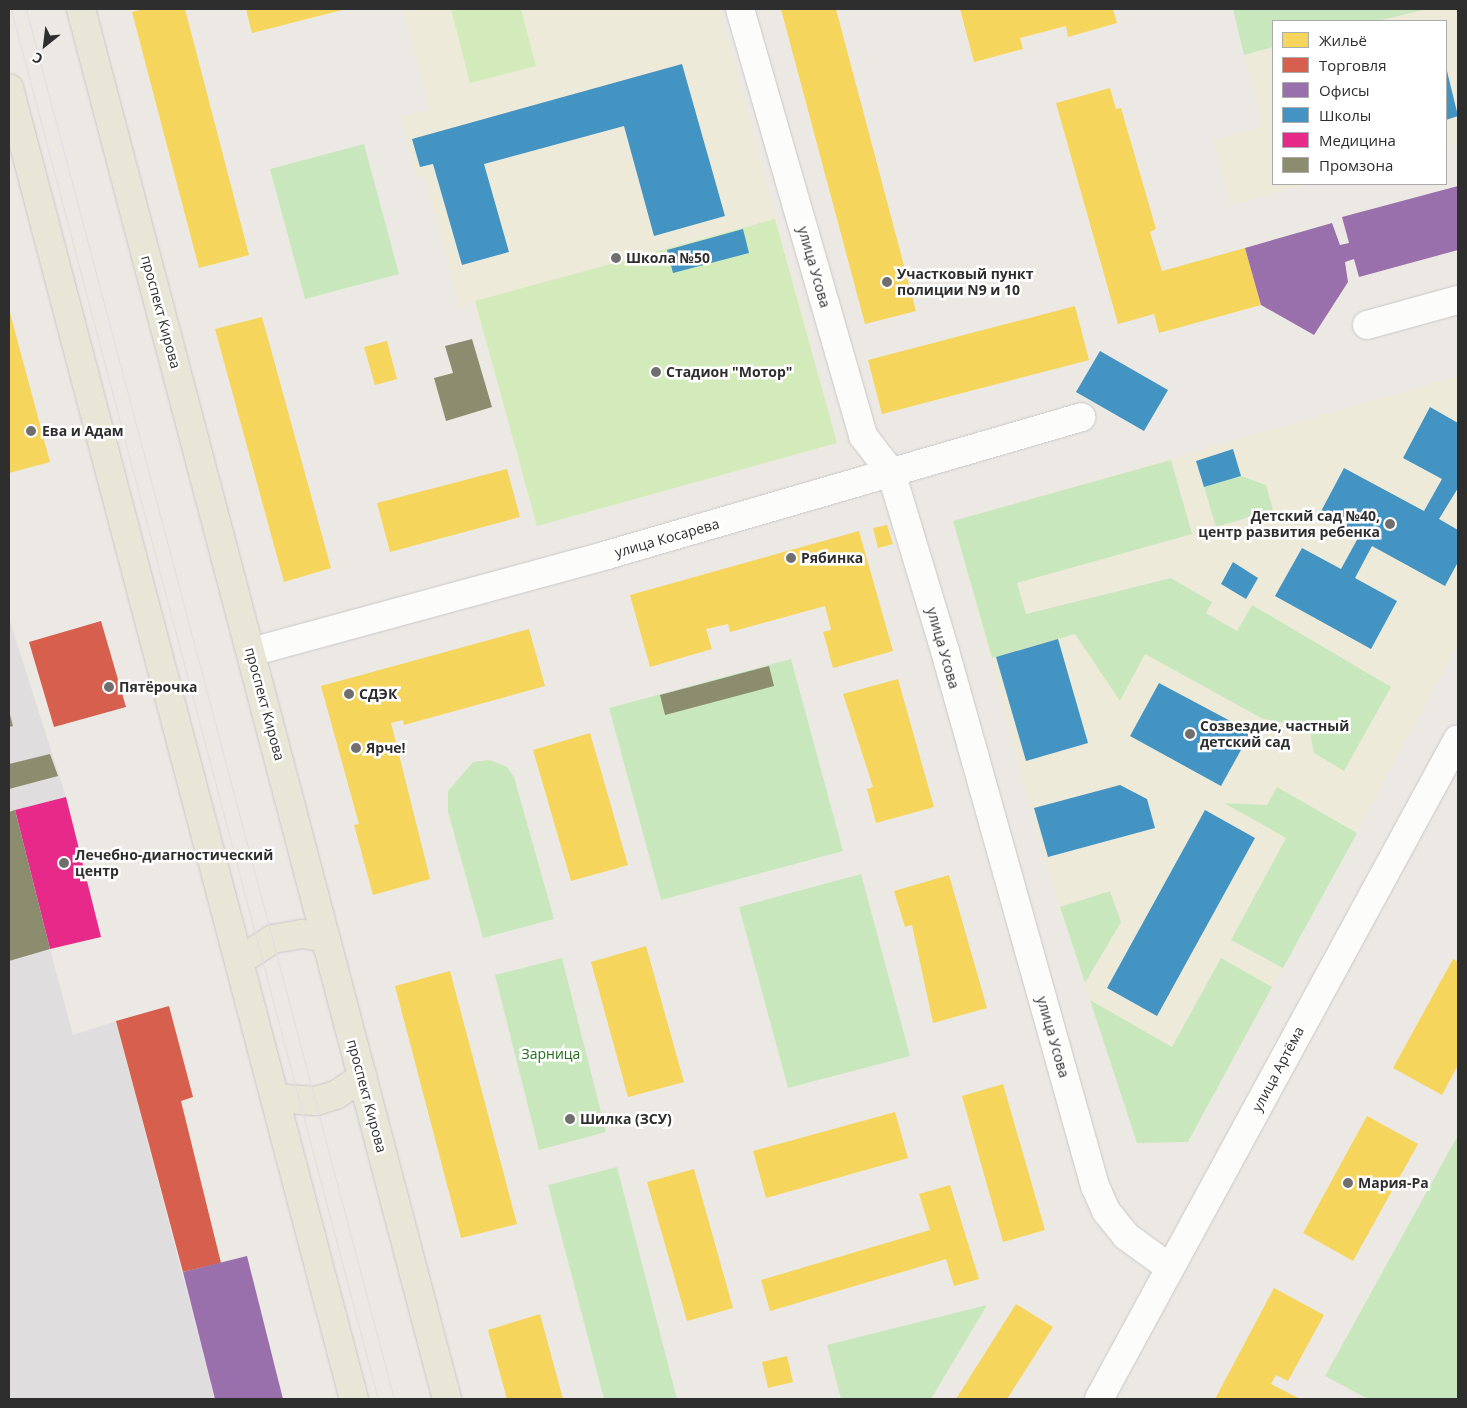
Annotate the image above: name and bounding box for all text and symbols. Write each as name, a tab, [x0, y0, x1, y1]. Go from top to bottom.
north arrow	[20, 20, 70, 70]
legend	[1272, 20, 1447, 185]
text: Жильё	[1319, 30, 1367, 50]
text: С	[29, 48, 46, 69]
text: Торговля	[1319, 55, 1386, 75]
text: Офисы	[1319, 80, 1370, 100]
text: Школы	[1319, 105, 1371, 125]
text: Медицина	[1319, 130, 1396, 150]
text: Промзона	[1319, 155, 1393, 175]
street label: улица Усова	[794, 224, 834, 310]
place label: Школа №50	[626, 250, 710, 266]
marker: Школа №50	[610, 252, 622, 264]
street label: проспект Кирова	[138, 254, 184, 370]
place label: Участковый пункт полиции N9 и 10	[897, 266, 1033, 298]
marker: Участковый пункт полиции N9 и 10	[881, 276, 893, 288]
place label: Стадион "Мотор"	[666, 364, 792, 380]
marker: Стадион "Мотор"	[650, 366, 662, 378]
place label: Ева и Адам	[42, 423, 124, 439]
marker: Ева и Адам	[24, 424, 38, 438]
place label: Детский сад №40, центр развития ребенка	[1198, 508, 1380, 540]
street label: улица Косарева	[613, 515, 721, 561]
marker: Детский сад №40, центр развития ребенка	[1384, 518, 1396, 530]
place label: Рябинка	[801, 550, 863, 566]
marker: Рябинка	[785, 552, 797, 564]
street label: улица Усова	[923, 605, 963, 691]
street label: проспект Кирова	[242, 646, 288, 762]
place label: Пятёрочка	[119, 679, 198, 695]
marker: Пятёрочка	[103, 681, 115, 693]
place label: СДЭК	[359, 686, 397, 702]
marker: СДЭК	[343, 688, 355, 700]
place label: Созвездие, частный детский сад	[1200, 718, 1349, 750]
marker: Созвездие, частный детский сад	[1184, 728, 1196, 740]
place label: Ярче!	[366, 740, 406, 756]
marker: Ярче!	[350, 742, 362, 754]
place label: Лечебно-диагностический центр	[75, 847, 273, 880]
marker: Лечебно-диагностический центр	[57, 856, 71, 870]
street label: улица Усова	[1033, 994, 1073, 1080]
street label: улица Артёма	[1249, 1024, 1307, 1114]
street label: проспект Кирова	[344, 1038, 390, 1154]
park label: Зарница	[522, 1046, 580, 1062]
place label: Шилка (ЗСУ)	[580, 1111, 672, 1127]
marker: Шилка (ЗСУ)	[564, 1113, 576, 1125]
place label: Мария-Ра	[1358, 1175, 1429, 1191]
marker: Мария-Ра	[1342, 1177, 1354, 1189]

